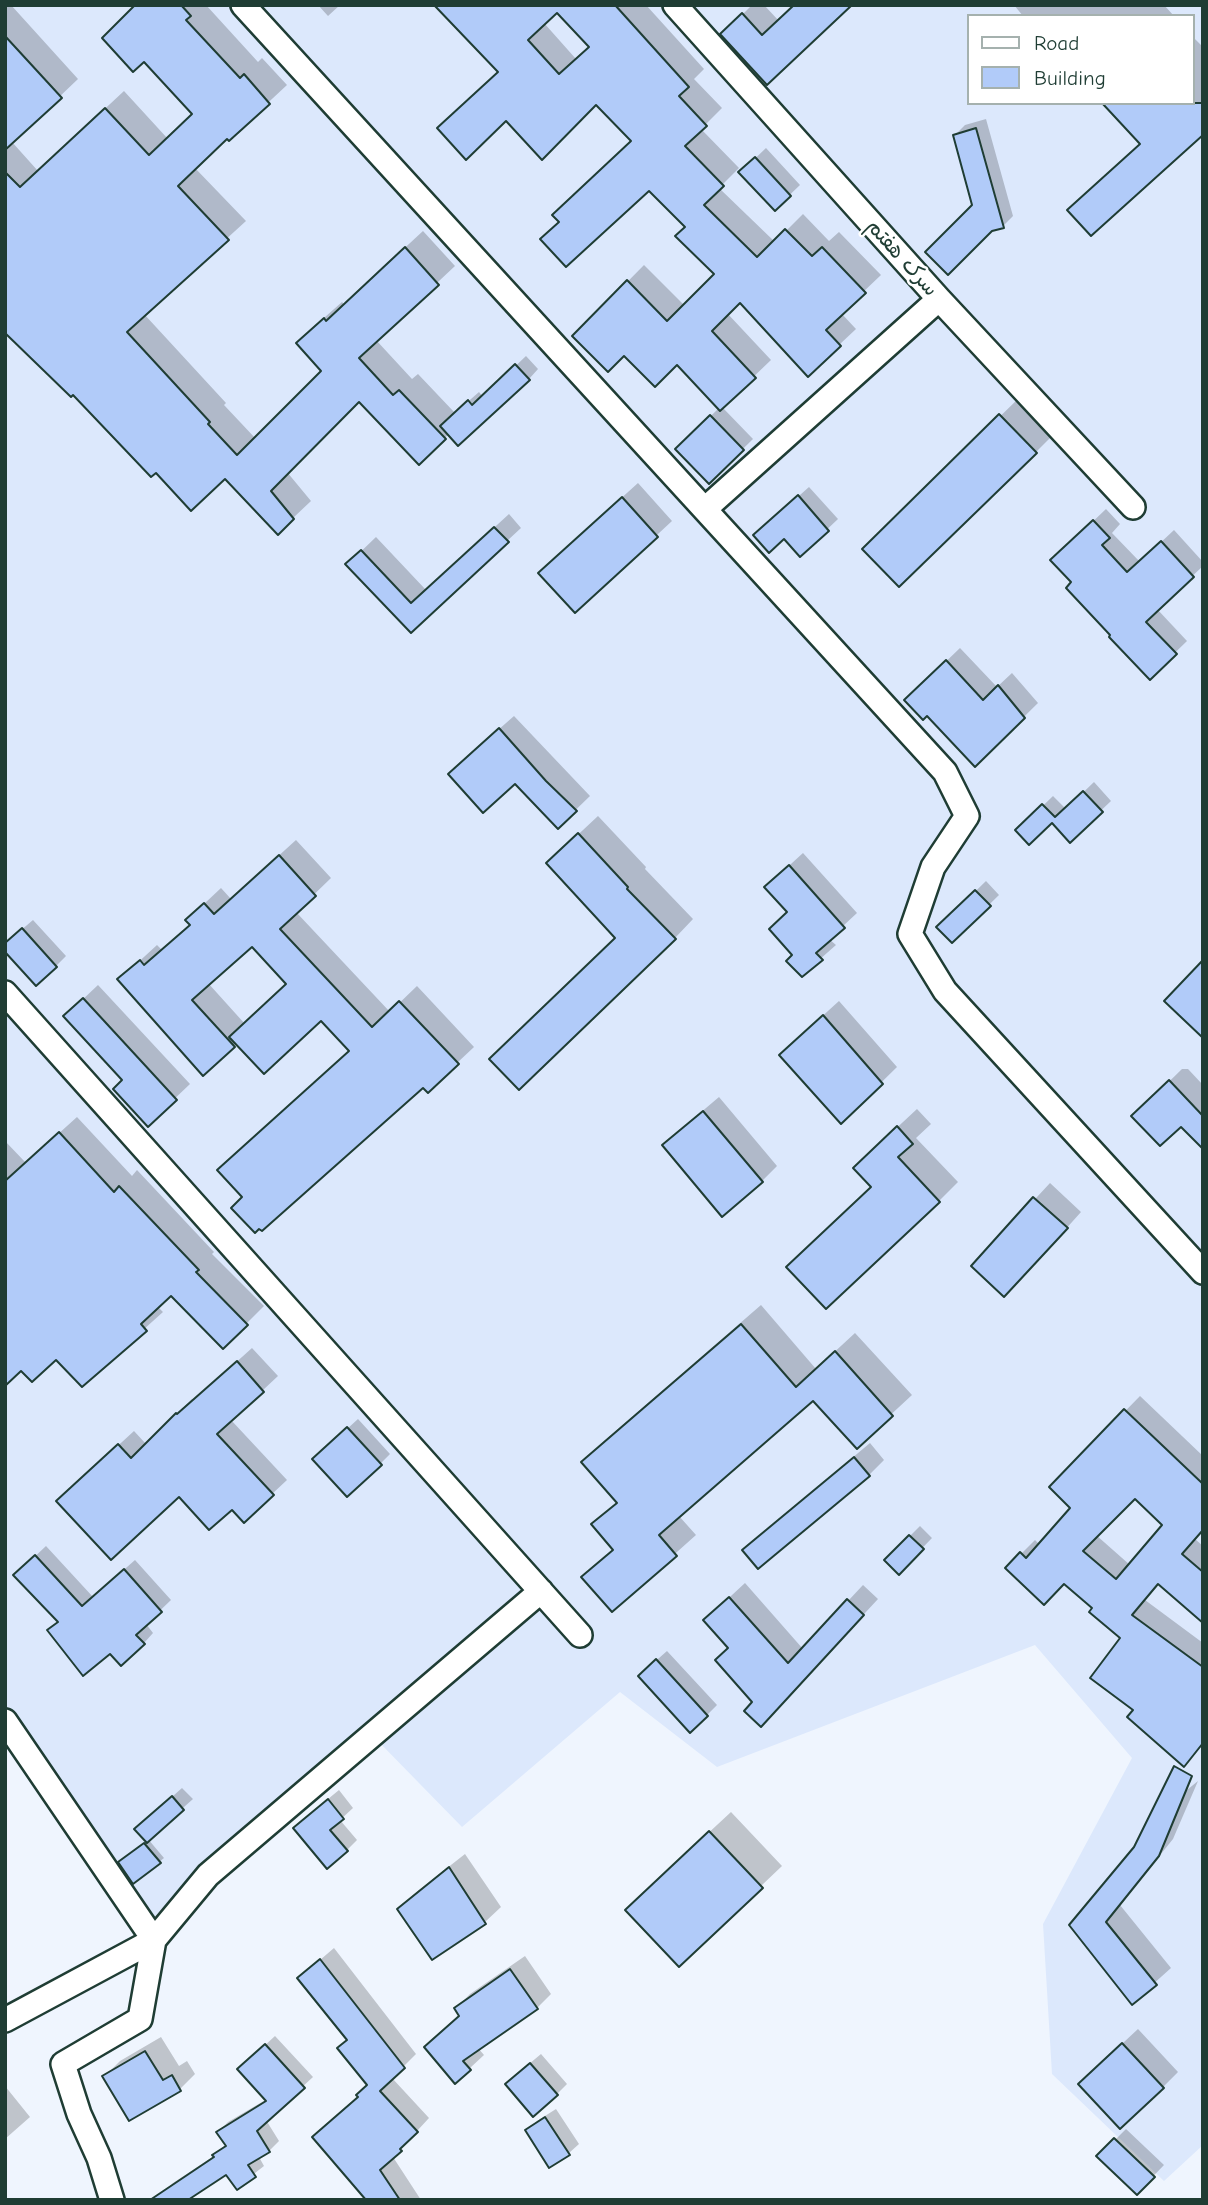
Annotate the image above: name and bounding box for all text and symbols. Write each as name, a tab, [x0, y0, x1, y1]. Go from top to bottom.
legend	[967, 14, 1194, 105]
text: Road	[1034, 31, 1079, 55]
text: Building	[1034, 66, 1106, 90]
street label: سرک هفتم	[861, 214, 943, 302]

